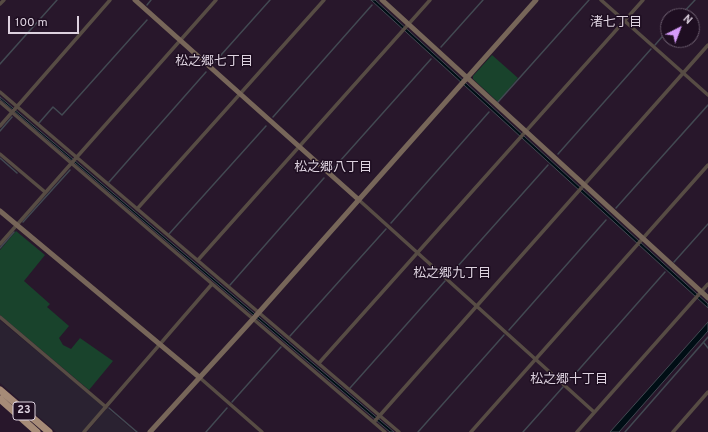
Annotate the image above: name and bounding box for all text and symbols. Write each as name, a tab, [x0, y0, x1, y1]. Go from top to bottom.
scale bar	[10, 8, 81, 34]
north arrow	[660, 8, 700, 48]
text: N	[680, 12, 695, 28]
text: 100 m	[15, 15, 48, 31]
district label: 渚七丁目	[590, 15, 642, 31]
district label: 松之郷七丁目	[175, 54, 253, 70]
district label: 松之郷八丁目	[294, 160, 372, 176]
district label: 松之郷九丁目	[413, 266, 491, 282]
district label: 松之郷十丁目	[530, 372, 608, 388]
road number: 23	[13, 402, 35, 420]

